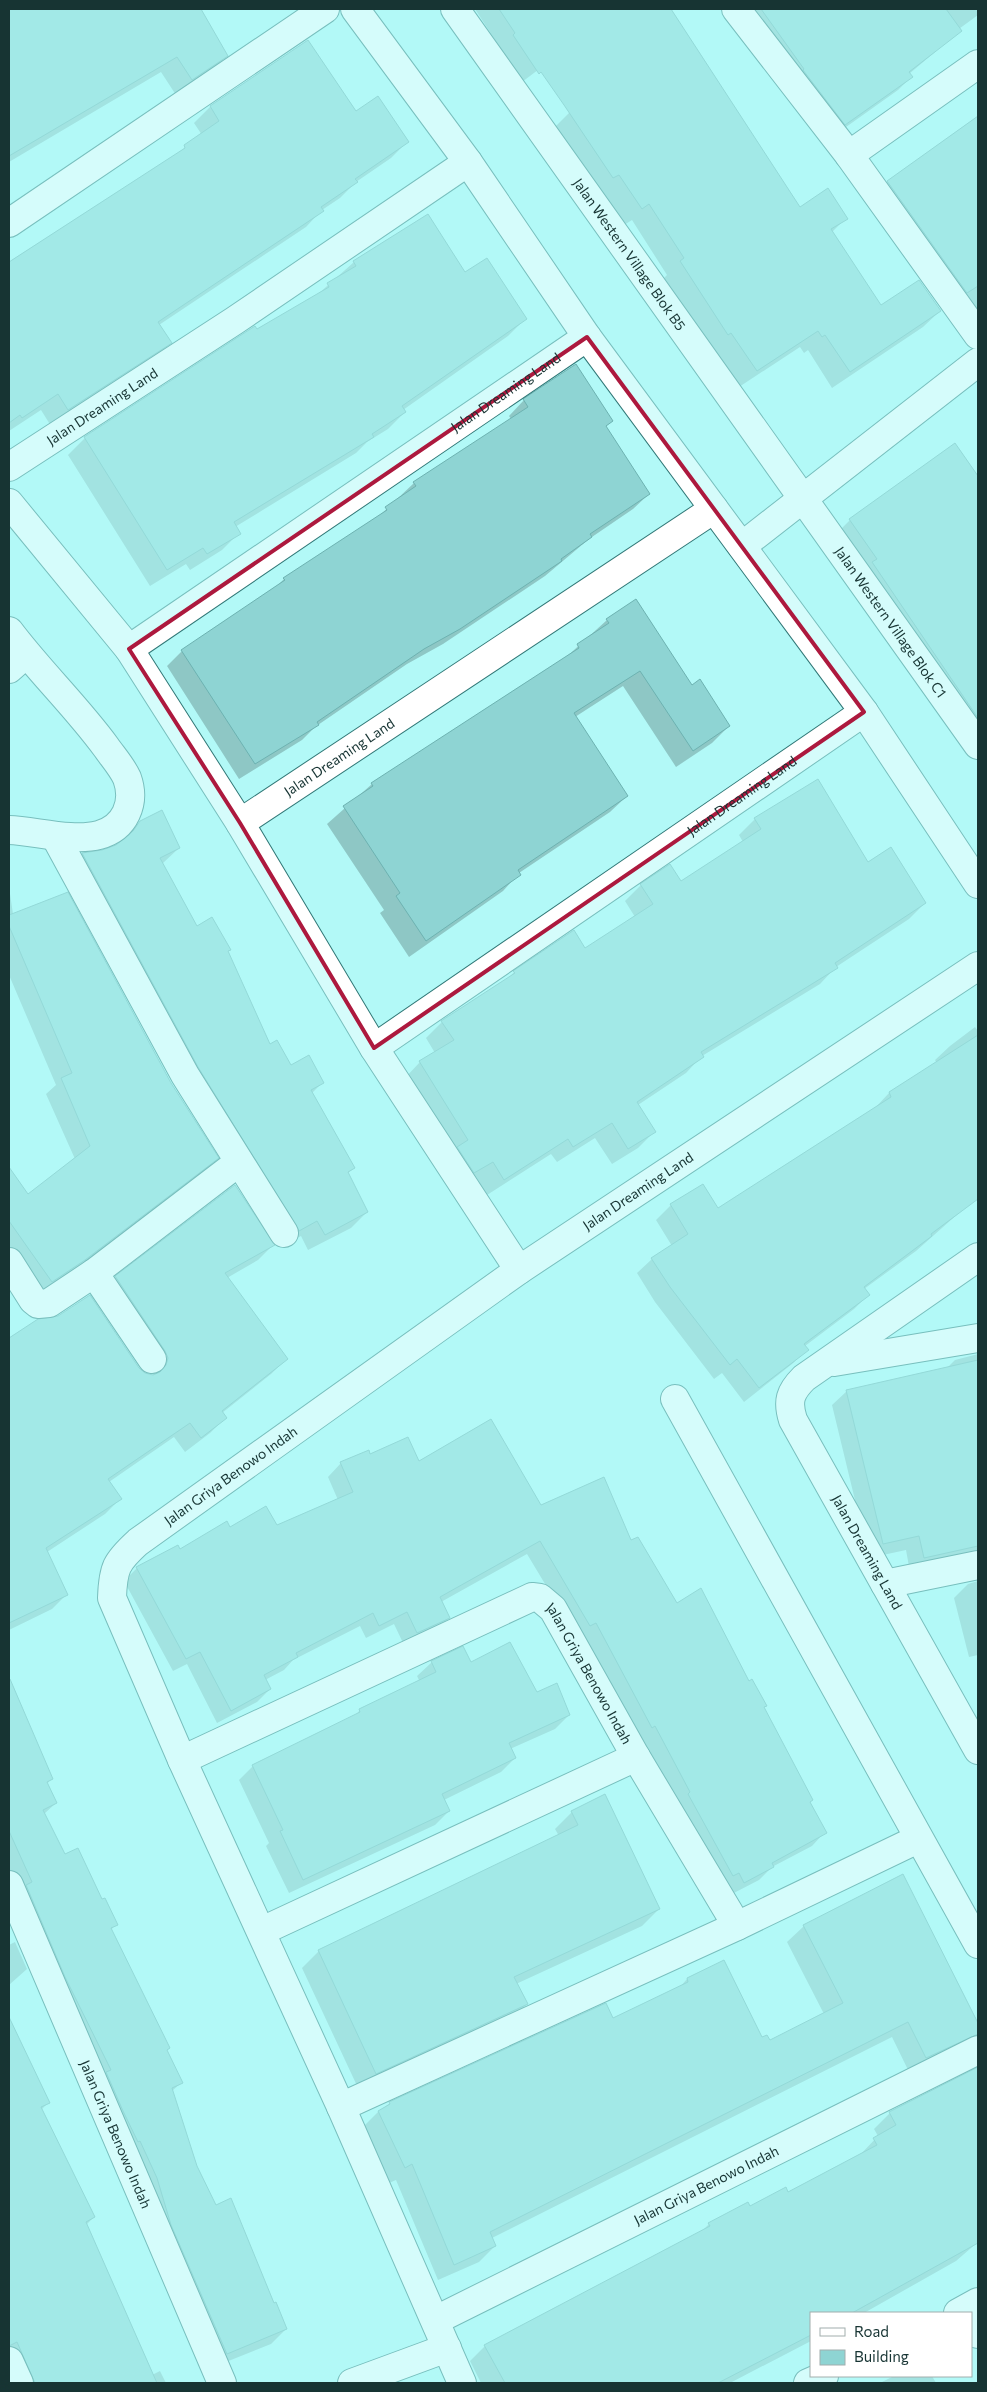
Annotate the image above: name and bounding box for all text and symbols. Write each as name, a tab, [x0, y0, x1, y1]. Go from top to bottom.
street label: Jalan Western Village Blok B5	[570, 175, 690, 334]
street label: Jalan Dreaming Land	[447, 349, 564, 435]
street label: Jalan Dreaming Land	[43, 364, 161, 448]
street label: Jalan Western Village Blok C1	[832, 543, 950, 701]
street label: Jalan Dreaming Land	[280, 714, 397, 800]
street label: Jalan Dreaming Land	[684, 752, 800, 839]
street label: Jalan Dreaming Land	[579, 1148, 696, 1233]
street label: Jalan Griya Benowo Indah	[161, 1422, 300, 1529]
street label: Jalan Dreaming Land	[829, 1491, 906, 1612]
street label: Jalan Griya Benowo Indah	[543, 1598, 636, 1747]
street label: Jalan Griya Benowo Indah	[77, 2057, 155, 2211]
street label: Jalan Griya Benowo Indah	[631, 2142, 781, 2228]
legend	[810, 2312, 972, 2377]
text: Road	[854, 2322, 889, 2340]
text: Building	[854, 2347, 909, 2365]

